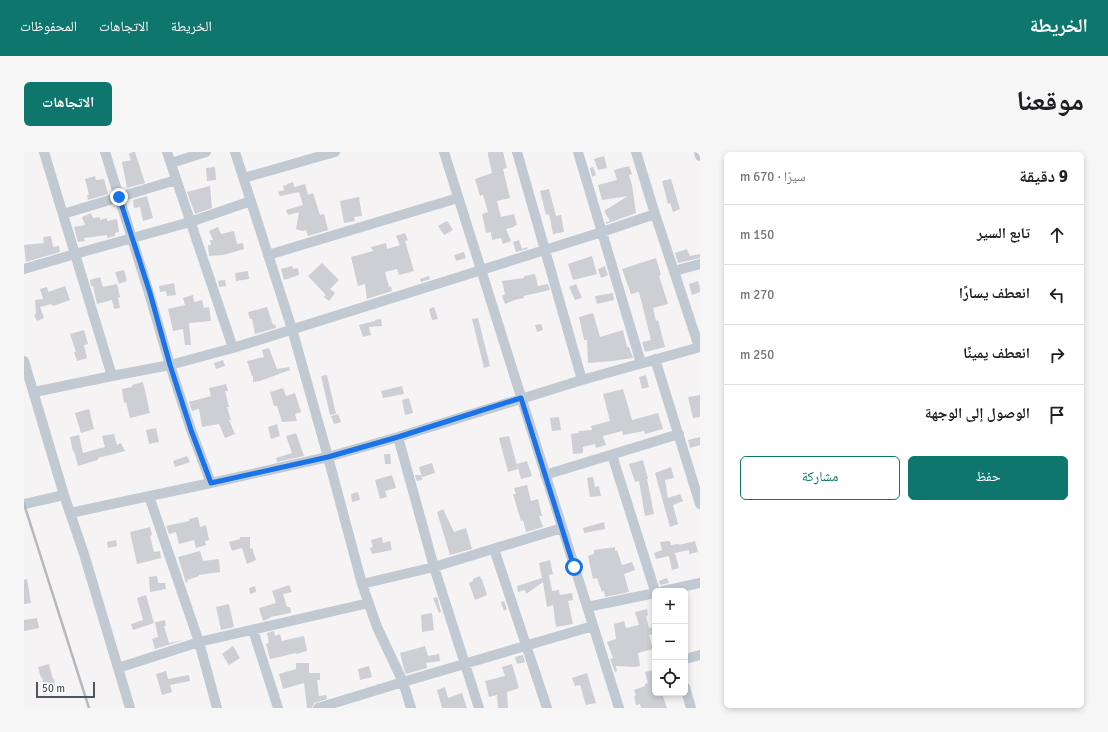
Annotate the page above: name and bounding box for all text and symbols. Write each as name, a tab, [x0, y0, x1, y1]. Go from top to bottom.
text: الخريطة	[1030, 14, 1088, 38]
text: المحفوظات	[20, 18, 77, 35]
text: الاتجاهات	[99, 18, 149, 35]
text: الخريطة	[171, 18, 212, 35]
button: الاتجاهات	[24, 82, 112, 126]
text: موقعنا	[1016, 84, 1084, 118]
text: 9 دقيقة	[1019, 166, 1068, 187]
text: سيرًا · 670 m	[740, 169, 806, 185]
route end	[110, 188, 128, 206]
text: تابع السير	[977, 224, 1030, 242]
icon: ahead	[1046, 224, 1068, 246]
text: 150 m	[740, 227, 774, 243]
text: انعطف يسارًا	[959, 284, 1030, 302]
icon: left	[1046, 284, 1068, 306]
text: 270 m	[740, 287, 774, 303]
text: انعطف يمينًا	[963, 344, 1030, 362]
icon: right	[1046, 344, 1068, 366]
text: 250 m	[740, 347, 774, 363]
text: الوصول إلى الوجهة	[925, 404, 1030, 422]
icon: arrive	[1046, 404, 1068, 426]
button: مشاركة	[740, 456, 900, 500]
button: حفظ	[908, 456, 1068, 500]
route start	[565, 558, 583, 576]
map controls	[652, 588, 688, 696]
button: +	[652, 588, 688, 624]
button: −	[652, 624, 688, 660]
button: locate	[652, 660, 688, 696]
scale bar	[36, 680, 95, 699]
text: 50 m	[42, 682, 65, 695]

